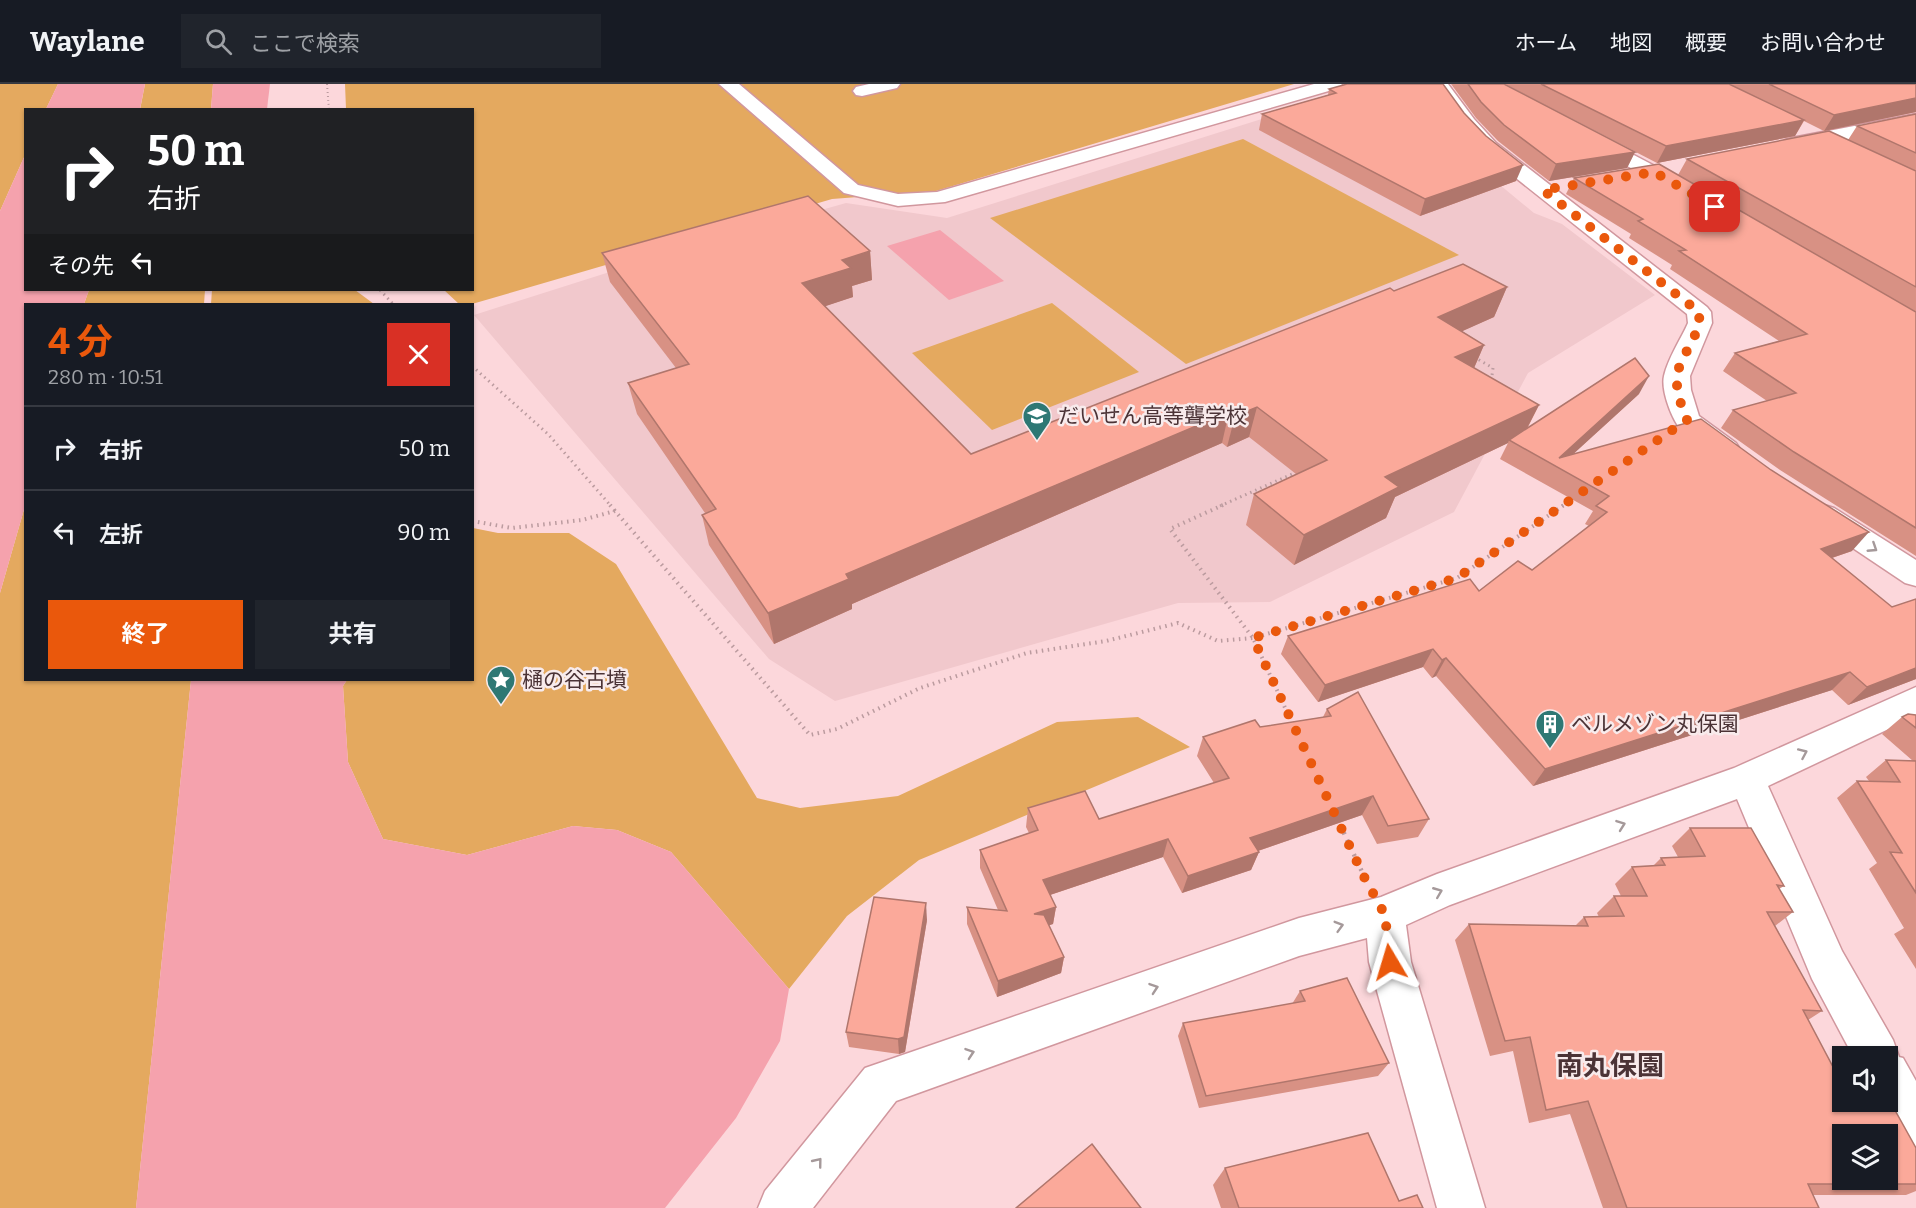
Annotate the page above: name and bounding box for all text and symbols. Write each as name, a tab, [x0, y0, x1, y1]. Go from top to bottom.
search box	[181, 14, 601, 68]
text: Waylane	[30, 25, 145, 58]
icon: search	[202, 25, 235, 58]
text: ここで検索	[250, 30, 360, 57]
text: ホーム	[1515, 30, 1577, 56]
text: 地図	[1610, 30, 1652, 56]
text: 概要	[1685, 30, 1727, 56]
text: お問い合わせ	[1760, 30, 1886, 56]
text: 50 m	[147, 126, 244, 176]
icon: right	[48, 132, 126, 210]
pin	[1689, 181, 1740, 232]
text: 右折	[147, 183, 201, 215]
icon: arrive	[1698, 190, 1731, 223]
icon: left	[126, 246, 159, 279]
text: その先	[48, 252, 114, 279]
text: 4 分	[48, 320, 112, 364]
button: close	[387, 323, 450, 386]
text: 280 m · 10:51	[48, 365, 163, 389]
school or university icon: だいせん高等聾学校	[1021, 400, 1053, 442]
place label: だいせん高等聾学校	[1058, 403, 1247, 429]
icon: right	[48, 432, 81, 465]
text: 50 m	[399, 435, 450, 462]
text: 右折	[99, 437, 143, 464]
icon: left	[48, 516, 81, 549]
text: 90 m	[398, 519, 450, 546]
text: 左折	[99, 521, 143, 548]
one-way arrow	[1867, 540, 1878, 551]
button: 終了	[48, 600, 243, 669]
button: 共有	[255, 600, 450, 669]
place icon: 樋の谷古墳	[485, 664, 517, 706]
place label: 樋の谷古墳	[522, 667, 627, 693]
building icon: ベルメゾン丸保園	[1534, 708, 1566, 750]
place label: ベルメゾン丸保園	[1571, 711, 1739, 737]
one-way arrow	[1796, 748, 1807, 760]
one-way arrow	[1616, 819, 1626, 832]
one-way arrow	[1432, 887, 1443, 899]
one-way arrow	[1333, 921, 1344, 933]
position arrow	[1358, 930, 1422, 994]
one-way arrow	[1148, 983, 1159, 996]
map controls	[1832, 1046, 1898, 1190]
button: sound	[1832, 1046, 1898, 1112]
one-way arrow	[965, 1047, 975, 1060]
district label: 南丸保園	[1556, 1050, 1664, 1082]
button: layers	[1832, 1124, 1898, 1190]
one-way arrow	[811, 1158, 822, 1169]

